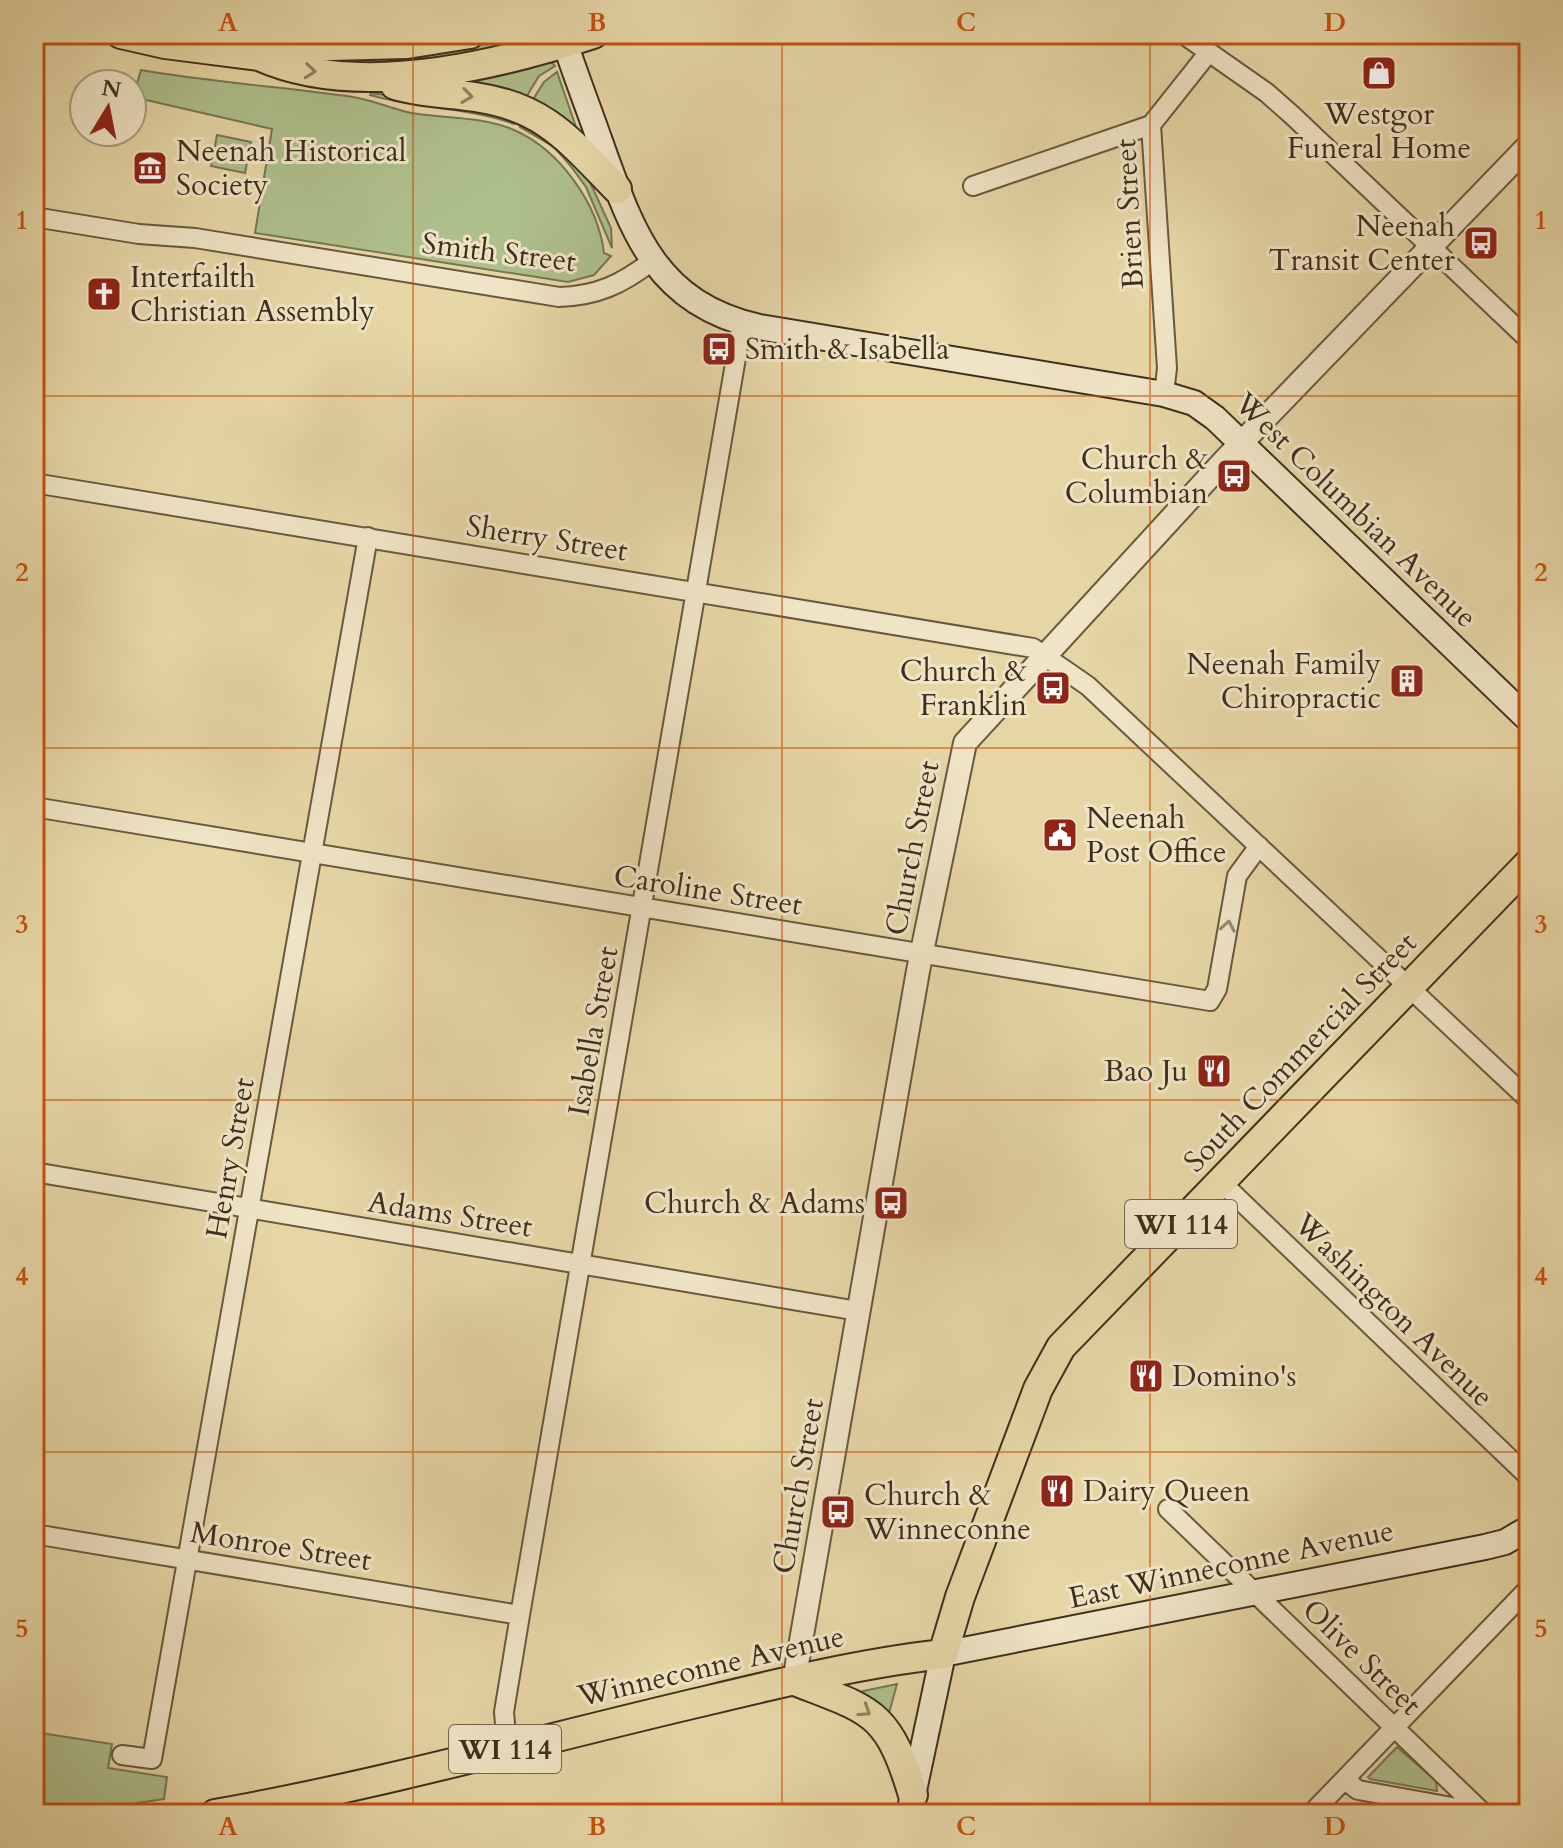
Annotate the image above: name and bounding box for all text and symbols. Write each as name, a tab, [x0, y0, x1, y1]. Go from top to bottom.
text: A	[218, 5, 238, 40]
text: B	[588, 5, 606, 40]
text: C	[956, 5, 976, 40]
text: D	[1324, 5, 1346, 40]
shop icon: Westgor Funeral Home	[1360, 54, 1398, 92]
one-way arrow	[304, 63, 317, 80]
north arrow	[68, 68, 148, 148]
text: N	[99, 73, 123, 106]
one-way arrow	[460, 87, 474, 104]
place label: Westgor Funeral Home	[1287, 94, 1471, 169]
place label: Neenah Historical Society	[176, 131, 407, 206]
street label: Brien Street	[1105, 137, 1154, 290]
museum icon: Neenah Historical Society	[131, 149, 169, 187]
text: 1	[15, 203, 29, 238]
text: 1	[1534, 203, 1548, 238]
place label: Neenah Transit Center	[1268, 206, 1456, 281]
street label: Smith Street	[420, 223, 579, 282]
bus stop icon: Neenah Transit Center	[1462, 224, 1500, 262]
place label: Interfailth Christian Assembly	[130, 257, 375, 332]
church icon: Interfailth Christian Assembly	[85, 275, 123, 313]
place label: Smith & Isabella	[745, 329, 949, 370]
bus stop icon: Smith & Isabella	[700, 330, 738, 368]
street label: West Columbian Avenue	[1225, 383, 1486, 637]
place label: Church & Columbian	[1065, 439, 1208, 514]
bus stop icon: Church & Columbian	[1215, 457, 1253, 495]
street label: Sherry Street	[463, 505, 631, 572]
text: 2	[15, 555, 29, 590]
text: 2	[1534, 555, 1548, 590]
place label: Neenah Family Chiropractic	[1186, 644, 1381, 719]
place label: Church & Franklin	[900, 651, 1027, 726]
building icon: Neenah Family Chiropractic	[1388, 662, 1426, 700]
bus stop icon: Church & Franklin	[1034, 669, 1072, 707]
street label: Church Street	[875, 757, 950, 939]
place label: Neenah Post Office	[1086, 798, 1227, 873]
public building icon: Neenah Post Office	[1041, 816, 1079, 854]
street label: Caroline Street	[611, 855, 805, 926]
text: 3	[15, 907, 29, 942]
text: 3	[1534, 907, 1548, 942]
one-way arrow	[1219, 919, 1236, 933]
street label: South Commercial Street	[1175, 923, 1426, 1181]
street label: Isabella Street	[558, 943, 629, 1119]
place label: Bao Ju	[1104, 1051, 1188, 1092]
restaurant icon: Bao Ju	[1195, 1052, 1233, 1090]
street label: Henry Street	[196, 1074, 265, 1242]
street label: Adams Street	[365, 1181, 536, 1248]
place label: Church & Adams	[644, 1183, 865, 1224]
bus stop icon: Church & Adams	[872, 1184, 910, 1222]
road number: WI 114	[1125, 1200, 1237, 1248]
street label: Washington Avenue	[1284, 1204, 1502, 1416]
text: 4	[15, 1259, 29, 1294]
text: 4	[1534, 1259, 1548, 1294]
place label: Domino's	[1172, 1356, 1297, 1397]
restaurant icon: Domino's	[1127, 1357, 1165, 1395]
street label: Church Street	[763, 1395, 834, 1577]
place label: Dairy Queen	[1083, 1471, 1250, 1512]
restaurant icon: Dairy Queen	[1038, 1472, 1076, 1510]
place label: Church & Winneconne	[863, 1475, 1031, 1550]
bus stop icon: Church & Winneconne	[819, 1493, 857, 1531]
street label: East Winneconne Avenue	[1065, 1510, 1397, 1619]
street label: Monroe Street	[188, 1512, 375, 1581]
street label: Olive Street	[1293, 1590, 1431, 1725]
text: 5	[15, 1611, 29, 1646]
text: 5	[1534, 1611, 1548, 1646]
street label: Winneconne Avenue	[573, 1616, 848, 1717]
one-way arrow	[857, 1701, 871, 1716]
road number: WI 114	[449, 1725, 561, 1773]
text: A	[218, 1809, 238, 1844]
text: B	[588, 1809, 606, 1844]
text: C	[956, 1809, 976, 1844]
text: D	[1324, 1809, 1346, 1844]

